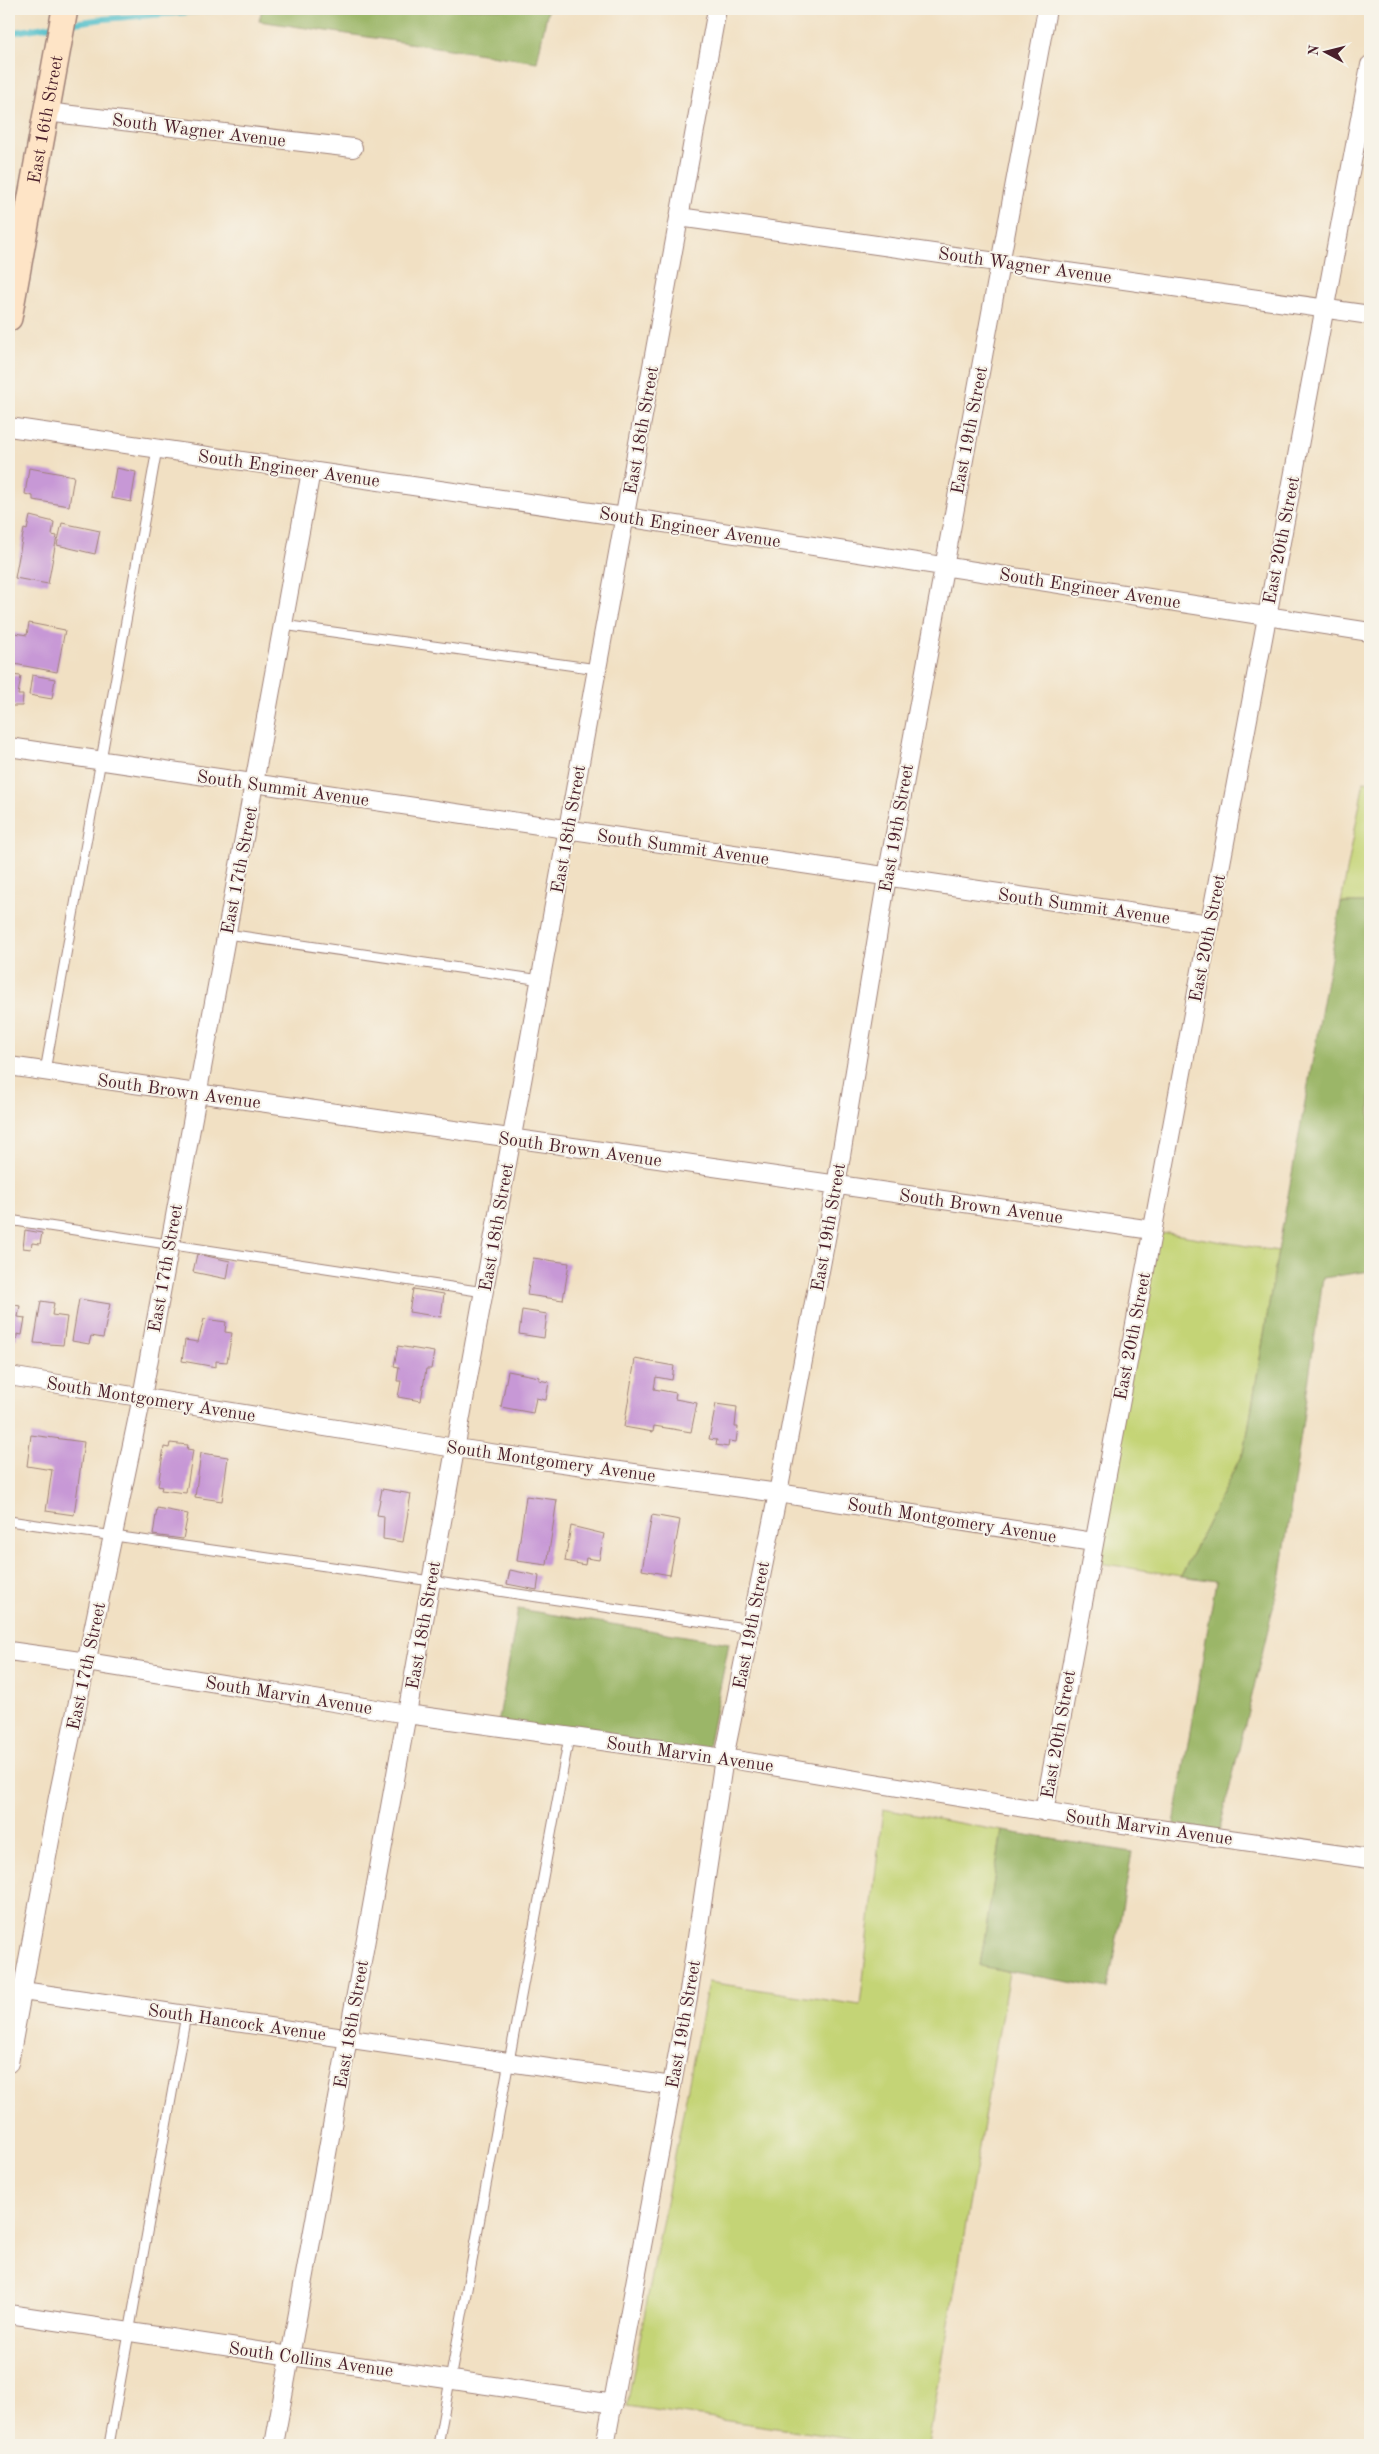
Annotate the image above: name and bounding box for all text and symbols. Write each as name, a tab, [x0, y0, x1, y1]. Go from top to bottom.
north arrow	[1302, 28, 1352, 78]
text: N	[1306, 44, 1322, 57]
street label: East 16th Street	[26, 54, 66, 185]
street label: South Wagner Avenue	[111, 111, 287, 151]
street label: South Wagner Avenue	[937, 245, 1113, 287]
street label: East 18th Street	[622, 365, 662, 496]
street label: East 19th Street	[949, 365, 991, 496]
street label: South Engineer Avenue	[197, 447, 381, 491]
street label: East 20th Street	[1261, 475, 1303, 606]
street label: South Engineer Avenue	[598, 505, 782, 551]
street label: South Engineer Avenue	[998, 566, 1182, 612]
street label: East 19th Street	[877, 763, 917, 894]
street label: East 18th Street	[549, 764, 589, 895]
street label: South Summit Avenue	[196, 768, 370, 810]
street label: East 17th Street	[219, 805, 261, 936]
street label: South Summit Avenue	[596, 827, 770, 869]
street label: East 20th Street	[1187, 873, 1229, 1004]
street label: South Summit Avenue	[997, 886, 1171, 928]
street label: South Brown Avenue	[96, 1072, 262, 1112]
street label: South Brown Avenue	[497, 1130, 663, 1170]
street label: East 18th Street	[477, 1162, 517, 1293]
street label: East 19th Street	[809, 1162, 849, 1293]
street label: South Brown Avenue	[898, 1187, 1064, 1227]
street label: East 17th Street	[146, 1203, 186, 1334]
street label: East 20th Street	[1112, 1271, 1154, 1402]
street label: South Montgomery Avenue	[45, 1375, 257, 1425]
street label: South Montgomery Avenue	[445, 1438, 657, 1486]
street label: South Montgomery Avenue	[846, 1496, 1058, 1546]
street label: East 18th Street	[404, 1560, 444, 1691]
street label: East 19th Street	[731, 1560, 773, 1691]
street label: East 17th Street	[65, 1601, 109, 1732]
street label: East 20th Street	[1039, 1669, 1079, 1800]
street label: South Marvin Avenue	[204, 1674, 373, 1718]
street label: South Marvin Avenue	[605, 1734, 775, 1776]
street label: South Marvin Avenue	[1064, 1807, 1234, 1849]
street label: East 18th Street	[332, 1959, 372, 2090]
street label: East 19th Street	[664, 1959, 704, 2090]
street label: South Hancock Avenue	[147, 2002, 327, 2044]
street label: South Collins Avenue	[227, 2340, 394, 2380]

